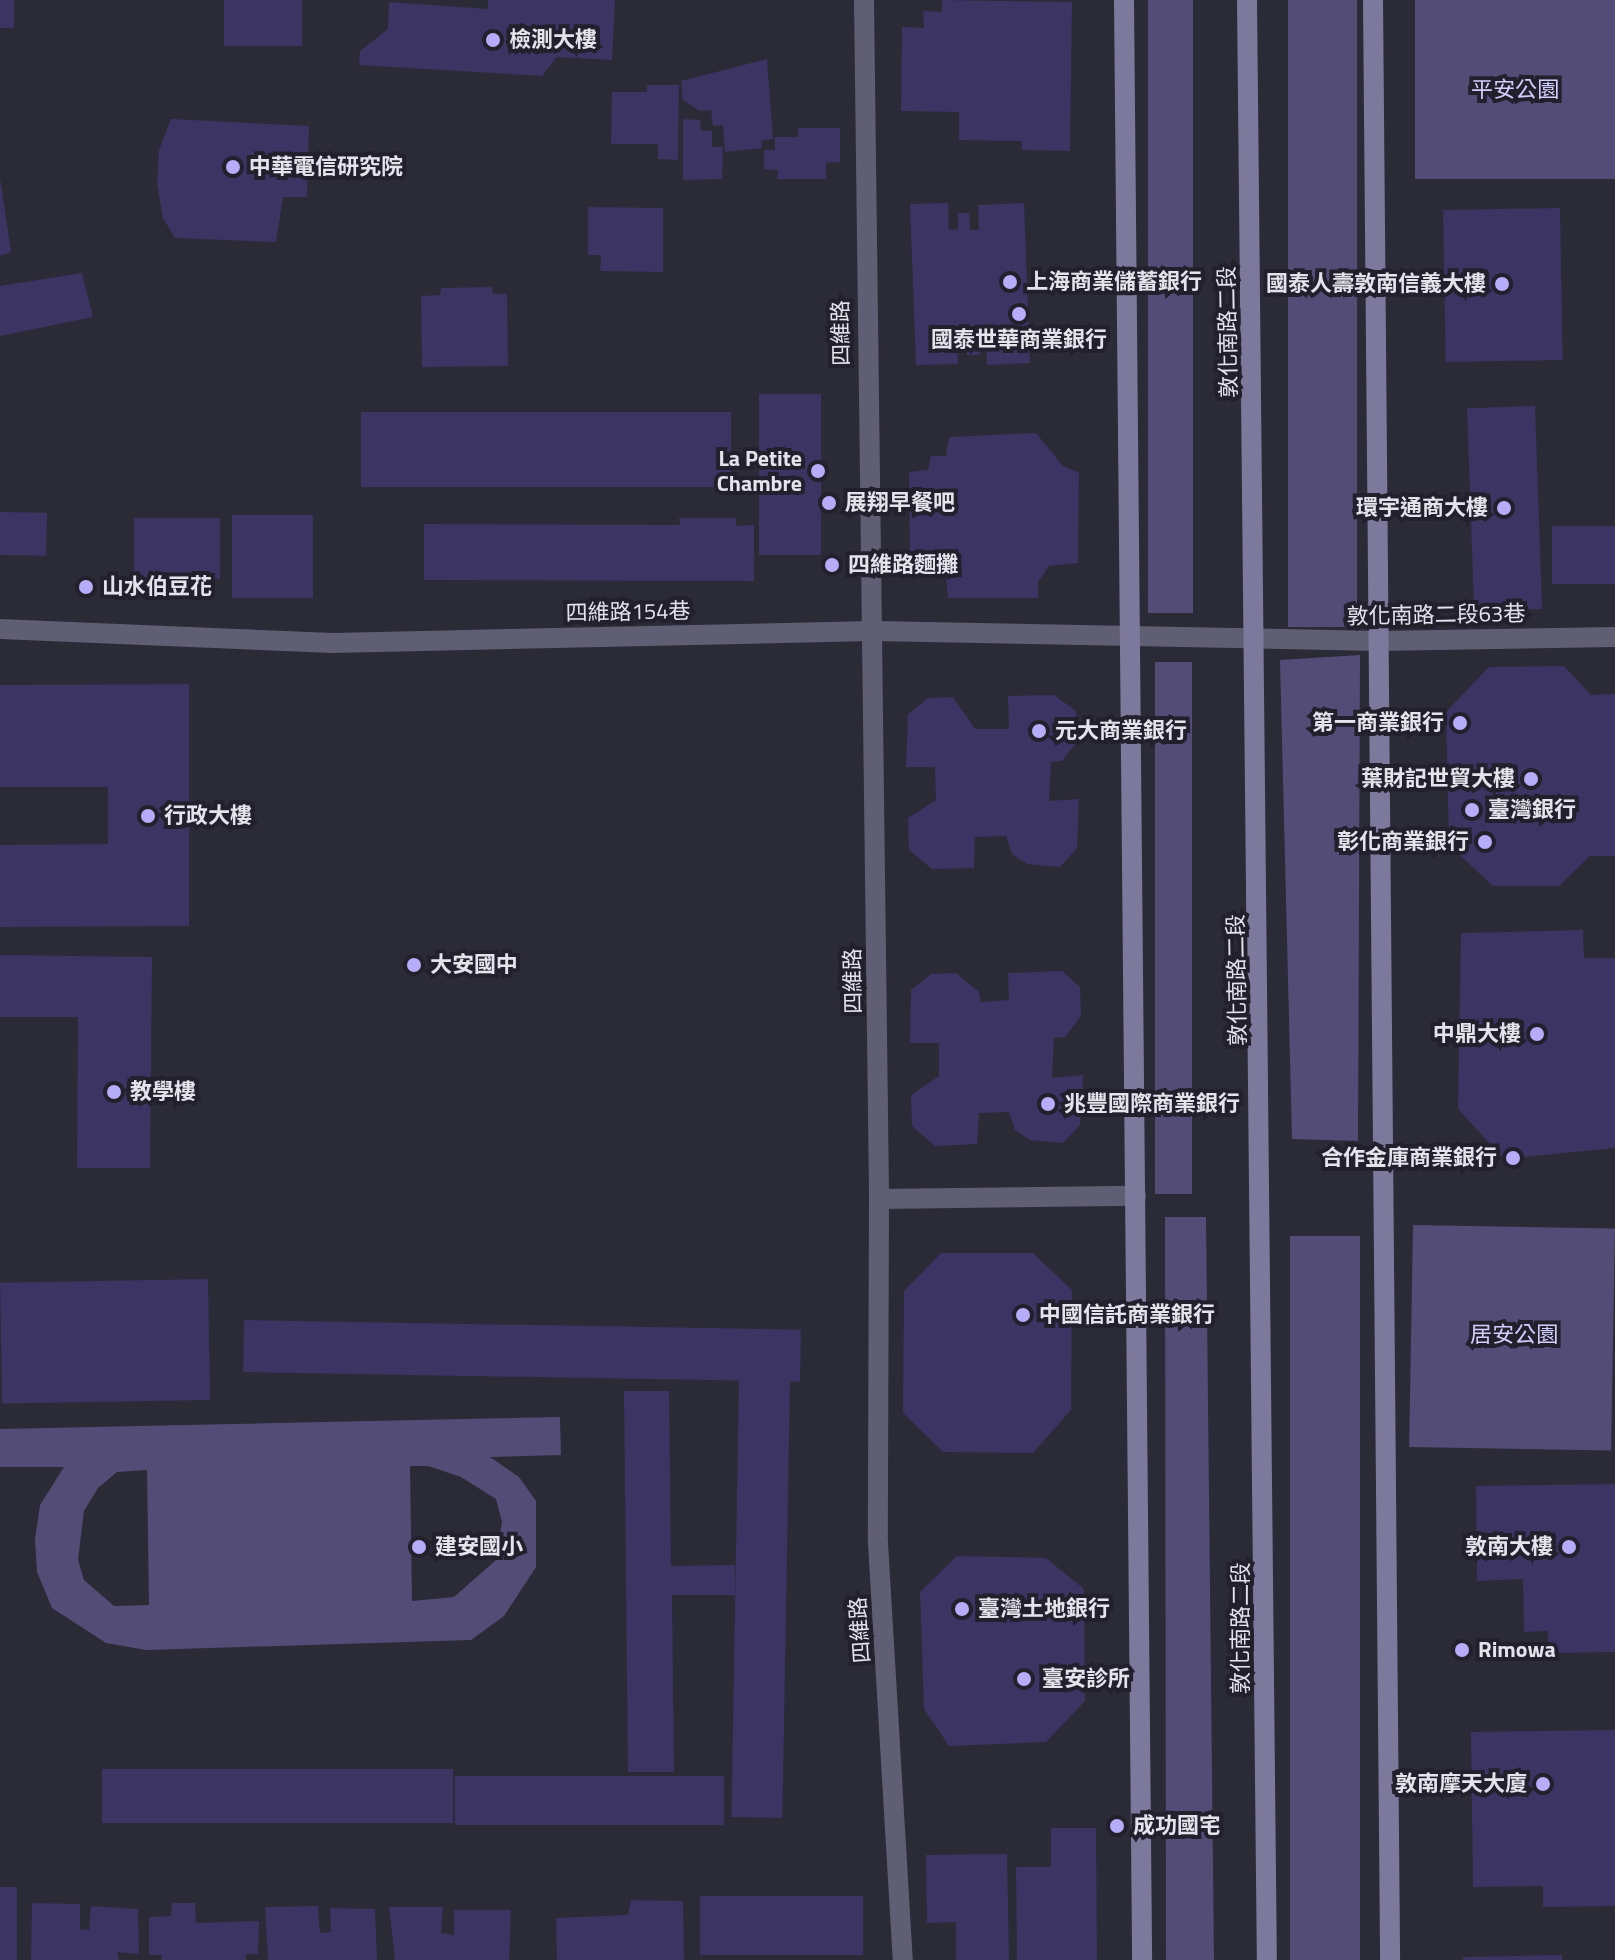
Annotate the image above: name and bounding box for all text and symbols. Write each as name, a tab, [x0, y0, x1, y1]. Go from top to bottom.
place label: 檢測大樓	[509, 27, 597, 53]
marker: 檢測大樓	[484, 31, 502, 49]
park label: 平安公園	[1471, 77, 1559, 103]
place label: 中華電信研究院	[249, 154, 403, 180]
marker: 中華電信研究院	[224, 158, 242, 176]
street label: 敦化南路二段	[1214, 266, 1242, 398]
place label: 上海商業儲蓄銀行	[1026, 269, 1202, 295]
place label: 國泰人壽敦南信義大樓	[1266, 271, 1486, 297]
marker: 上海商業儲蓄銀行	[1001, 273, 1019, 291]
marker: 國泰人壽敦南信義大樓	[1493, 275, 1511, 293]
street label: 四維路	[827, 300, 855, 366]
marker: 國泰世華商業銀行	[1010, 305, 1028, 323]
place label: 國泰世華商業銀行	[931, 327, 1107, 353]
place label: La Petite Chambre	[717, 445, 802, 496]
marker: La Petite Chambre	[809, 462, 827, 480]
place label: 展翔早餐吧	[845, 490, 955, 516]
marker: 展翔早餐吧	[820, 494, 838, 512]
place label: 環宇通商大樓	[1356, 495, 1488, 521]
marker: 環宇通商大樓	[1495, 499, 1513, 517]
place label: 四維路麵攤	[848, 552, 958, 578]
marker: 四維路麵攤	[823, 556, 841, 574]
place label: 山水伯豆花	[102, 574, 212, 600]
marker: 山水伯豆花	[77, 578, 95, 596]
street label: 四維路154巷	[565, 598, 691, 626]
street label: 敦化南路二段63巷	[1346, 600, 1526, 630]
place label: 第一商業銀行	[1312, 710, 1444, 736]
marker: 第一商業銀行	[1451, 714, 1469, 732]
place label: 元大商業銀行	[1055, 718, 1187, 744]
marker: 元大商業銀行	[1030, 722, 1048, 740]
place label: 葉財記世貿大樓	[1361, 766, 1515, 792]
marker: 葉財記世貿大樓	[1522, 770, 1540, 788]
place label: 臺灣銀行	[1488, 797, 1576, 823]
marker: 臺灣銀行	[1463, 801, 1481, 819]
place label: 行政大樓	[164, 803, 252, 829]
marker: 行政大樓	[139, 807, 157, 825]
place label: 彰化商業銀行	[1337, 829, 1469, 855]
marker: 彰化商業銀行	[1476, 833, 1494, 851]
street label: 敦化南路二段	[1223, 914, 1251, 1046]
street label: 四維路	[839, 948, 867, 1014]
place label: 大安國中	[430, 952, 518, 978]
marker: 大安國中	[405, 956, 423, 974]
place label: 中鼎大樓	[1433, 1021, 1521, 1047]
marker: 中鼎大樓	[1528, 1025, 1546, 1043]
place label: 教學樓	[130, 1079, 196, 1105]
marker: 教學樓	[105, 1083, 123, 1101]
place label: 兆豐國際商業銀行	[1064, 1091, 1240, 1117]
marker: 兆豐國際商業銀行	[1039, 1095, 1057, 1113]
place label: 合作金庫商業銀行	[1321, 1145, 1497, 1171]
marker: 合作金庫商業銀行	[1504, 1149, 1522, 1167]
place label: 中國信託商業銀行	[1039, 1302, 1215, 1328]
marker: 中國信託商業銀行	[1014, 1306, 1032, 1324]
park label: 居安公園	[1470, 1322, 1558, 1348]
place label: 建安國小	[435, 1534, 523, 1560]
place label: 敦南大樓	[1465, 1534, 1553, 1560]
marker: 建安國小	[410, 1538, 428, 1556]
marker: 敦南大樓	[1560, 1538, 1578, 1556]
street label: 敦化南路二段	[1228, 1562, 1254, 1694]
street label: 四維路	[845, 1596, 875, 1664]
place label: 臺灣土地銀行	[978, 1596, 1110, 1622]
marker: 臺灣土地銀行	[953, 1600, 971, 1618]
place label: Rimowa	[1478, 1637, 1556, 1663]
marker: Rimowa	[1453, 1641, 1471, 1659]
place label: 臺安診所	[1042, 1666, 1130, 1692]
marker: 臺安診所	[1013, 1668, 1035, 1690]
place label: 敦南摩天大廈	[1395, 1771, 1527, 1797]
marker: 敦南摩天大廈	[1534, 1775, 1552, 1793]
place label: 成功國宅	[1133, 1813, 1221, 1839]
marker: 成功國宅	[1108, 1817, 1126, 1835]

